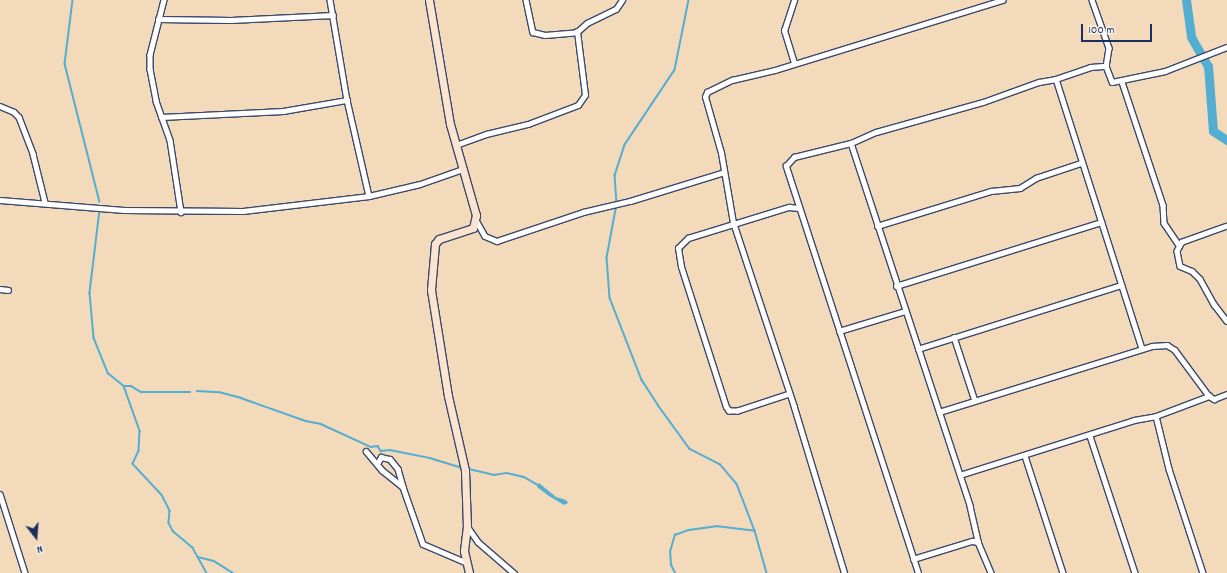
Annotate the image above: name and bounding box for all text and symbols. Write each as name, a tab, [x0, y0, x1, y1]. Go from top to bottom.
scale bar	[1083, 16, 1154, 42]
text: 100 m	[1088, 22, 1115, 39]
north arrow	[16, 517, 56, 557]
text: N	[35, 540, 44, 557]

